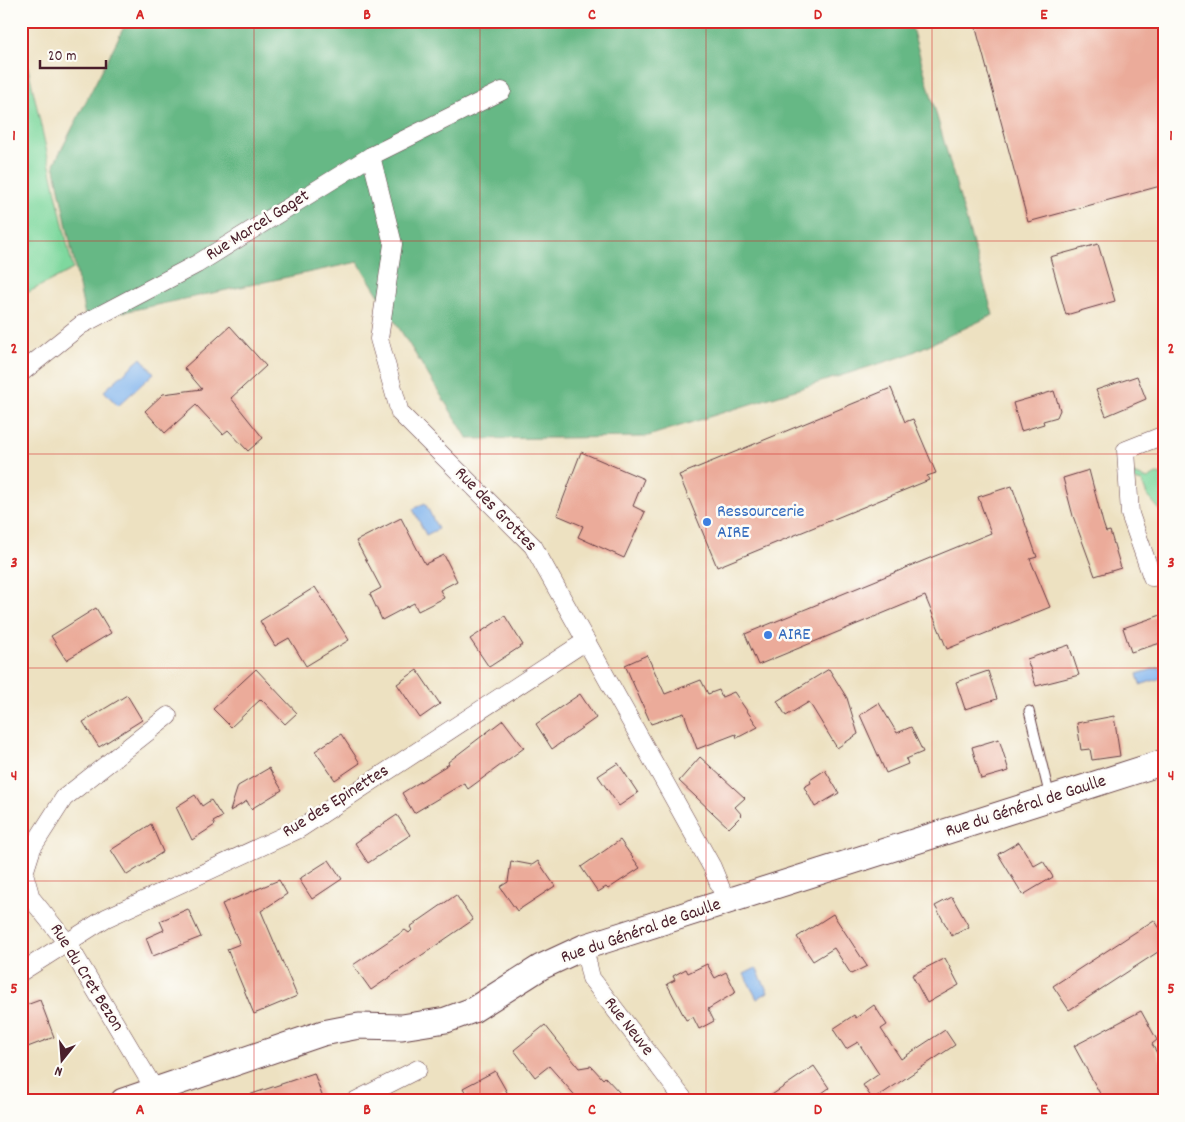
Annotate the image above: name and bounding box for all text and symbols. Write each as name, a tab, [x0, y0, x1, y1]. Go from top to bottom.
text: A	[136, 4, 145, 27]
text: B	[363, 4, 371, 27]
text: C	[588, 4, 596, 27]
text: D	[814, 4, 823, 27]
text: E	[1040, 4, 1048, 27]
scale bar	[40, 38, 106, 70]
text: 20 m	[48, 46, 76, 68]
text: 1	[12, 125, 16, 148]
text: 1	[1169, 125, 1173, 148]
street label: Rue Marcel Gaget	[201, 184, 315, 268]
text: 2	[11, 338, 18, 361]
text: 2	[1168, 338, 1175, 361]
street label: Rue des Grottes	[448, 462, 542, 558]
place label: Ressourcerie AIRE	[717, 500, 804, 546]
marker: Ressourcerie AIRE	[701, 516, 713, 528]
text: 3	[10, 552, 18, 575]
text: 3	[1167, 552, 1175, 575]
place label: AIRE	[778, 623, 810, 648]
marker: AIRE	[762, 629, 774, 641]
street label: Rue des Epinettes	[278, 759, 394, 845]
text: 4	[11, 765, 17, 788]
text: 4	[1168, 765, 1174, 788]
street label: Rue du Général de Gaulle	[942, 769, 1110, 845]
street label: Rue du Général de Gaulle	[558, 893, 724, 971]
street label: Rue du Cret Bezon	[43, 919, 129, 1037]
text: 5	[10, 978, 18, 1001]
text: 5	[1167, 978, 1175, 1001]
street label: Rue Neuve	[597, 992, 659, 1062]
north arrow	[38, 1034, 88, 1084]
text: N	[52, 1060, 65, 1081]
text: A	[136, 1099, 145, 1122]
text: B	[363, 1099, 371, 1122]
text: C	[588, 1099, 596, 1122]
text: D	[814, 1099, 823, 1122]
text: E	[1040, 1099, 1048, 1122]

